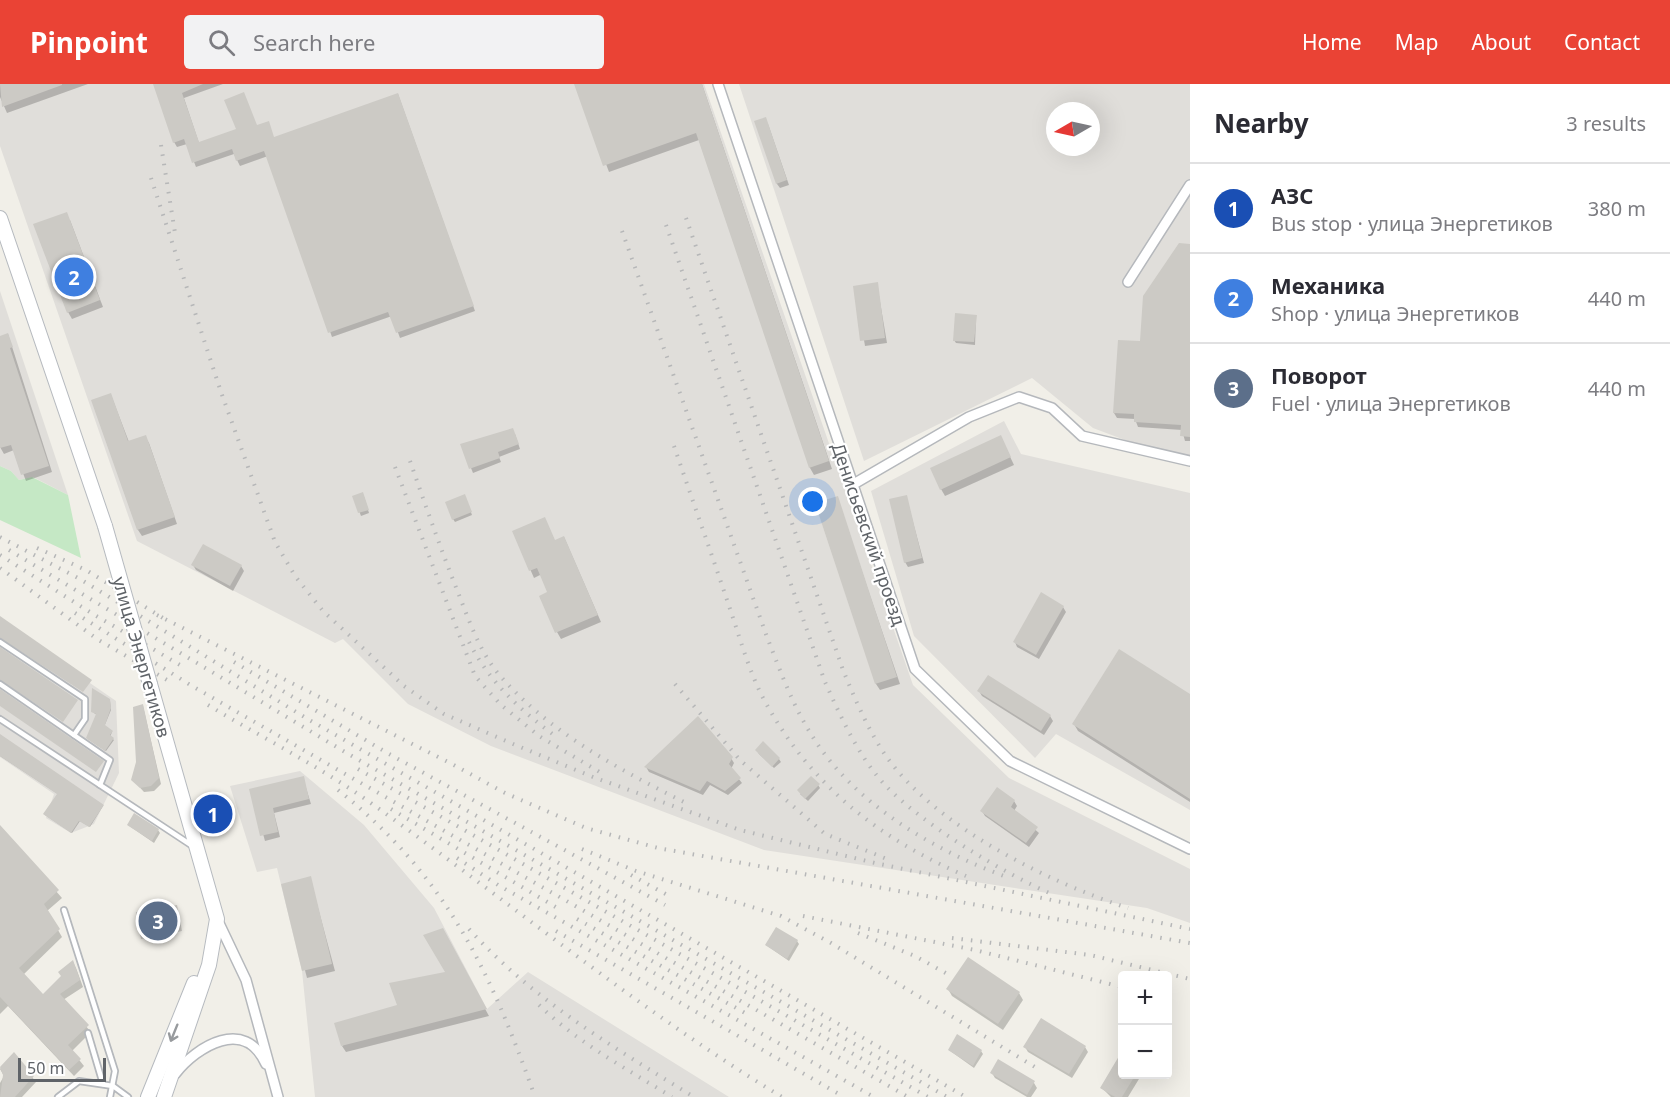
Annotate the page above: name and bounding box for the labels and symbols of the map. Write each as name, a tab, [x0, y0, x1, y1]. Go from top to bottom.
north arrow	[1046, 102, 1100, 156]
pin: 2	[54, 254, 94, 300]
street label: Денисьевский проезд	[826, 439, 912, 629]
your location	[798, 487, 827, 516]
street label: улица Энергетиков	[108, 574, 176, 740]
pin: 1	[194, 792, 232, 836]
pin: 3	[138, 898, 178, 944]
one-way arrow	[168, 1023, 179, 1042]
scale bar	[18, 1055, 106, 1082]

